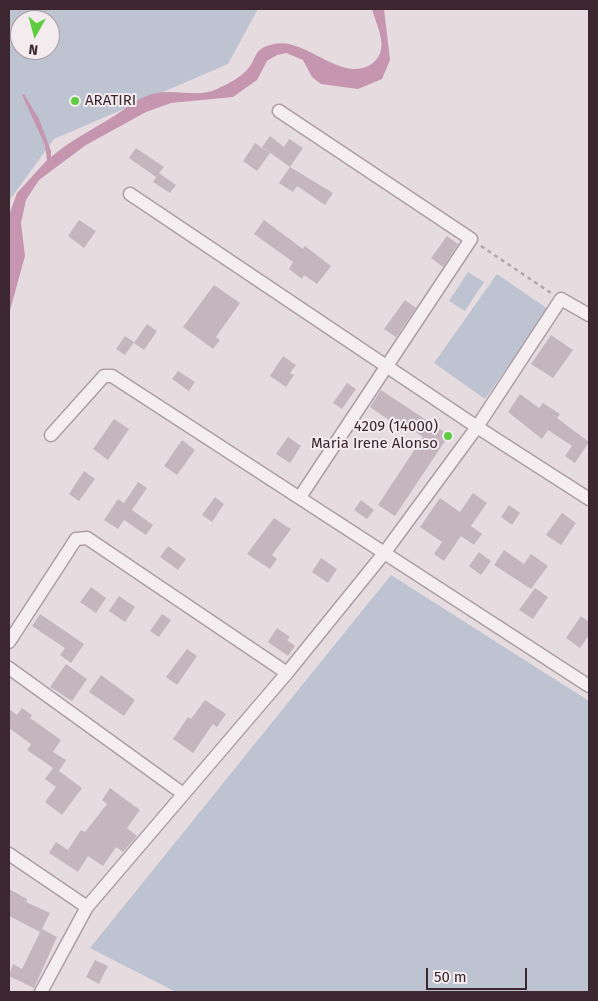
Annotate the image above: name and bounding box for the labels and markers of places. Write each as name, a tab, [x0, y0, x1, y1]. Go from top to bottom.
place label: ARATIRI	[85, 92, 136, 110]
marker: ARATIRI	[69, 95, 81, 107]
place label: 4209 (14000) Maria Irene Alonso	[311, 418, 438, 453]
marker: 4209 (14000) Maria Irene Alonso	[442, 430, 454, 442]

